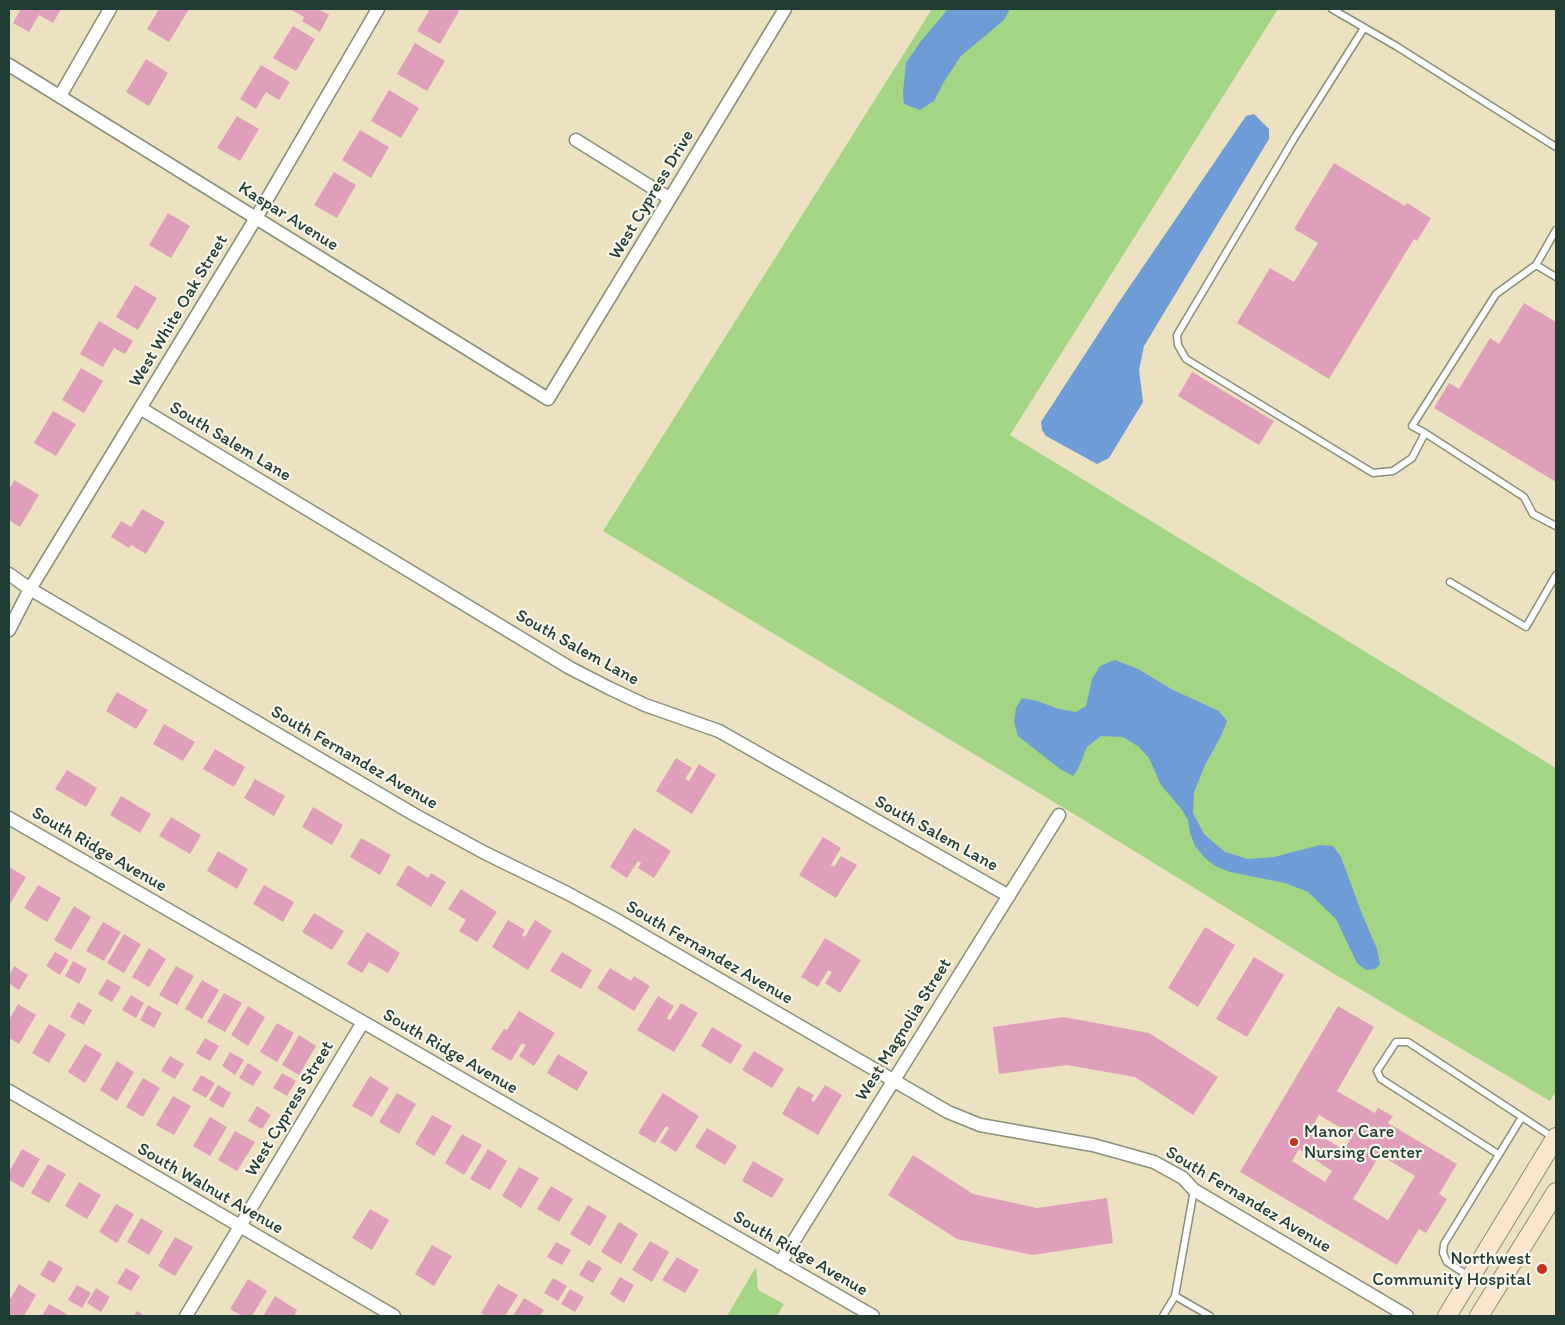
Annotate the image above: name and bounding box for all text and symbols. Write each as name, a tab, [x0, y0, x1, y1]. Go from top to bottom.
street label: West Cypress Drive	[605, 126, 699, 264]
street label: Kaspar Avenue	[234, 178, 342, 256]
street label: West White Oak Street	[125, 231, 233, 391]
street label: South Salem Lane	[165, 397, 295, 487]
street label: South Salem Lane	[511, 605, 643, 691]
street label: South Fernandez Avenue	[267, 701, 441, 815]
street label: South Salem Lane	[870, 791, 1002, 877]
street label: South Ridge Avenue	[28, 802, 170, 898]
street label: South Fernandez Avenue	[622, 896, 796, 1010]
street label: West Magnolia Street	[851, 955, 957, 1105]
street label: South Ridge Avenue	[379, 1004, 521, 1100]
street label: West Cypress Street	[241, 1037, 339, 1181]
place label: Manor Care Nursing Center	[1304, 1121, 1422, 1164]
marker: Manor Care Nursing Center	[1288, 1136, 1300, 1148]
street label: South Walnut Avenue	[133, 1138, 287, 1240]
street label: South Fernandez Avenue	[1161, 1142, 1335, 1258]
street label: South Ridge Avenue	[729, 1206, 871, 1302]
place label: Northwest Community Hospital	[1372, 1248, 1531, 1290]
marker: Northwest Community Hospital	[1535, 1262, 1549, 1276]

